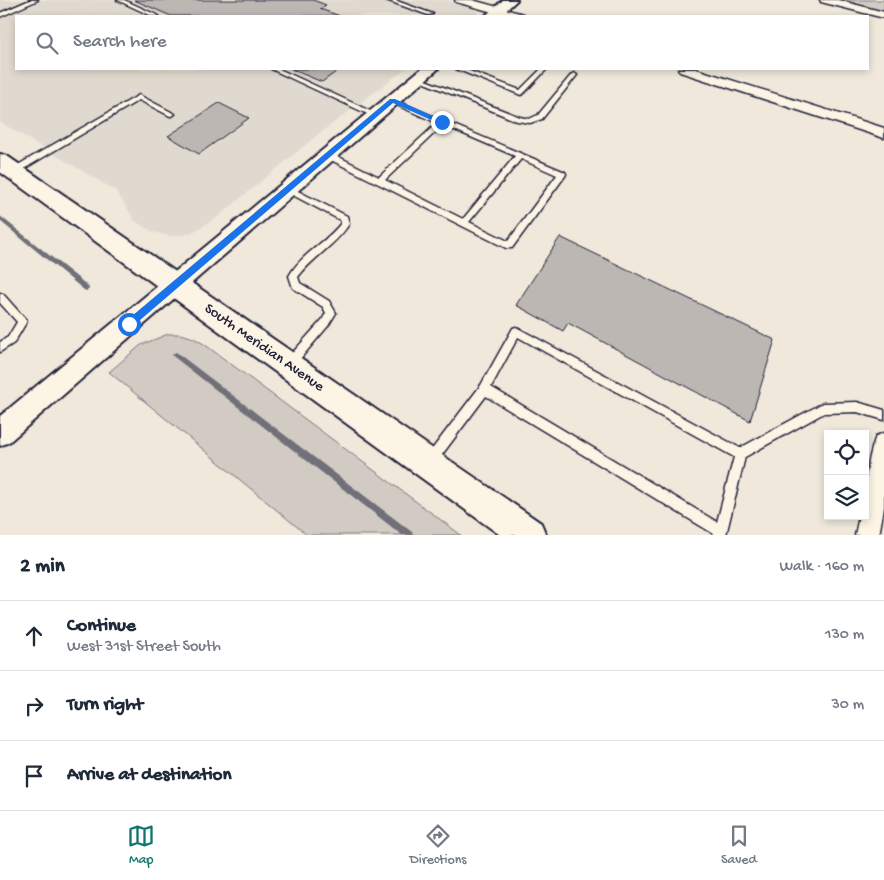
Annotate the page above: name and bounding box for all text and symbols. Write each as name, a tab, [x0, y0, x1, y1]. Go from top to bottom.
search box	[15, 15, 869, 70]
icon: search	[33, 29, 61, 57]
text: Search here	[73, 31, 167, 54]
route end	[431, 111, 454, 134]
street label: South Meridian Avenue	[201, 300, 328, 396]
route start	[118, 313, 141, 336]
map controls	[824, 430, 869, 520]
button: locate	[824, 430, 869, 475]
button: layers	[824, 475, 869, 520]
text: 2 min	[20, 555, 65, 580]
text: Walk · 160 m	[779, 558, 864, 577]
text: Continue	[67, 615, 136, 638]
icon: ahead	[20, 622, 48, 650]
text: 130 m	[825, 626, 864, 645]
text: West 31st Street South	[67, 638, 221, 657]
icon: right	[20, 692, 48, 720]
text: Turn right	[67, 694, 143, 717]
text: 30 m	[831, 696, 864, 715]
icon: arrive	[20, 762, 48, 790]
text: Arrive at destination	[67, 764, 231, 787]
tab: Map	[127, 822, 155, 869]
tab: Directions	[410, 822, 467, 869]
tab: Saved	[721, 822, 757, 869]

